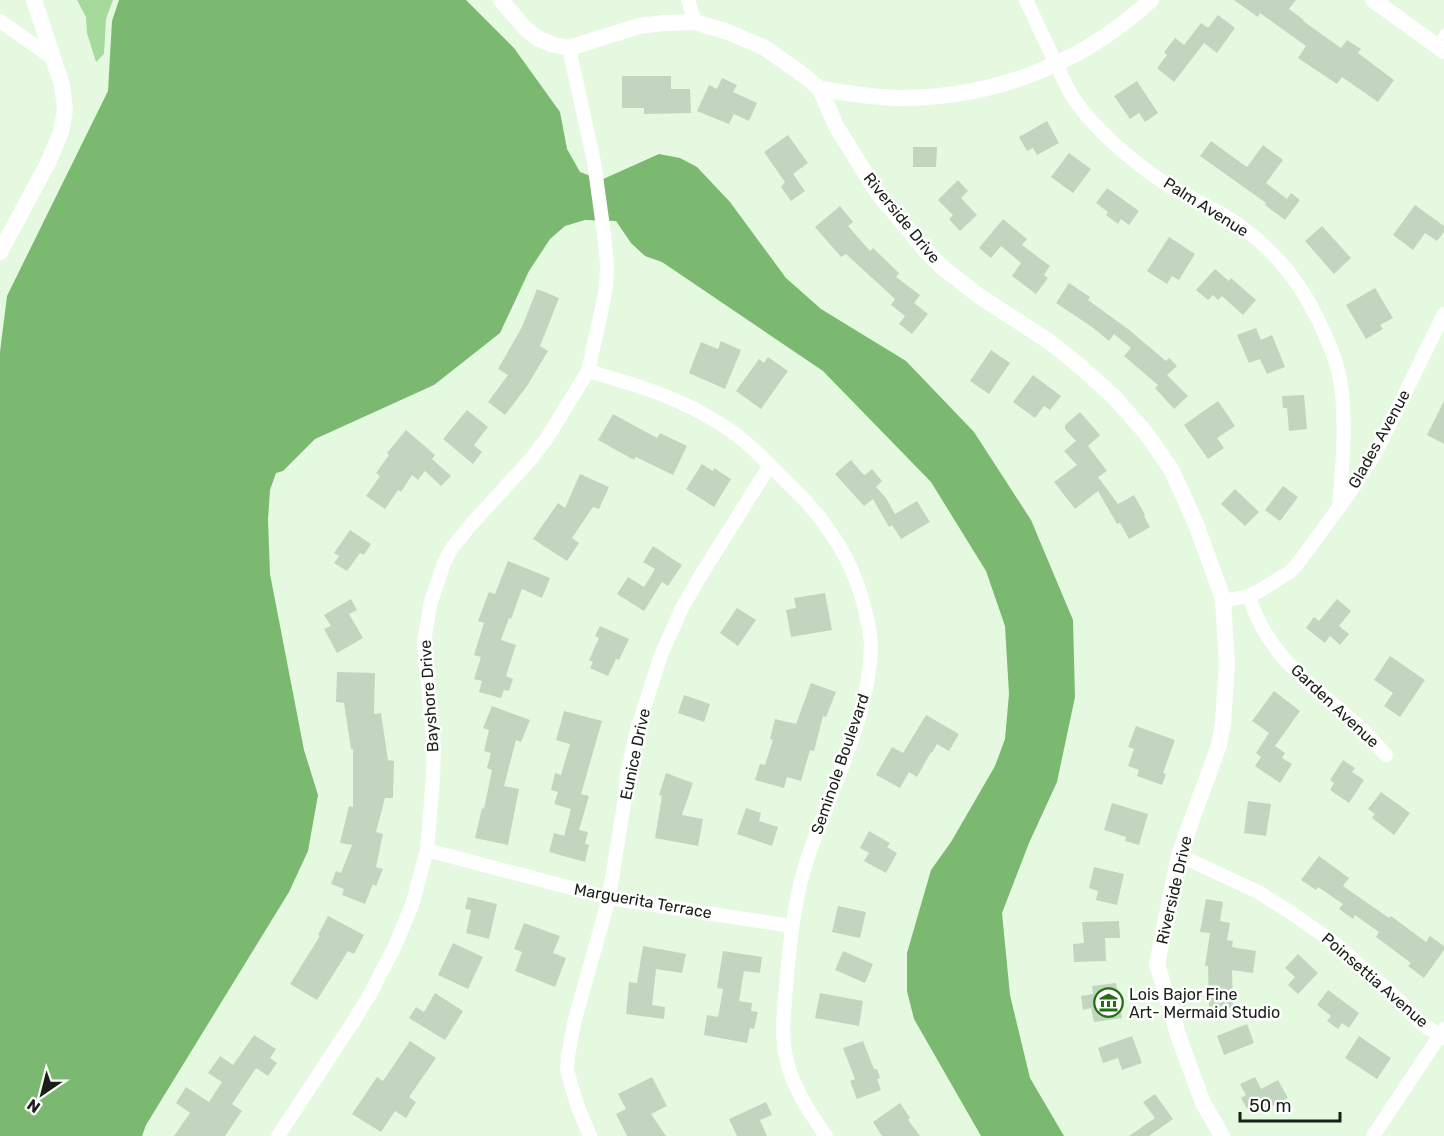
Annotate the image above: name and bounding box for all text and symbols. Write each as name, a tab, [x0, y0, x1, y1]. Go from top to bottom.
street label: Riverside Drive	[860, 169, 944, 267]
street label: Palm Avenue	[1160, 173, 1252, 241]
street label: Glades Avenue	[1344, 386, 1414, 492]
street label: Bayshore Drive	[416, 639, 442, 753]
street label: Garden Avenue	[1287, 660, 1383, 752]
street label: Seminole Boulevard	[807, 691, 873, 837]
street label: Eunice Drive	[616, 706, 654, 801]
street label: Riverside Drive	[1152, 834, 1196, 946]
street label: Marguerita Terrace	[573, 880, 713, 922]
street label: Poinsettia Avenue	[1318, 929, 1432, 1031]
place label: Lois Bajor Fine Art- Mermaid Studio	[1129, 985, 1280, 1022]
museum icon: Lois Bajor Fine Art- Mermaid Studio	[1092, 987, 1124, 1019]
north arrow	[12, 1064, 72, 1124]
scale bar	[1240, 1085, 1340, 1123]
text: N	[24, 1095, 44, 1117]
text: 50 m	[1249, 1095, 1292, 1117]

